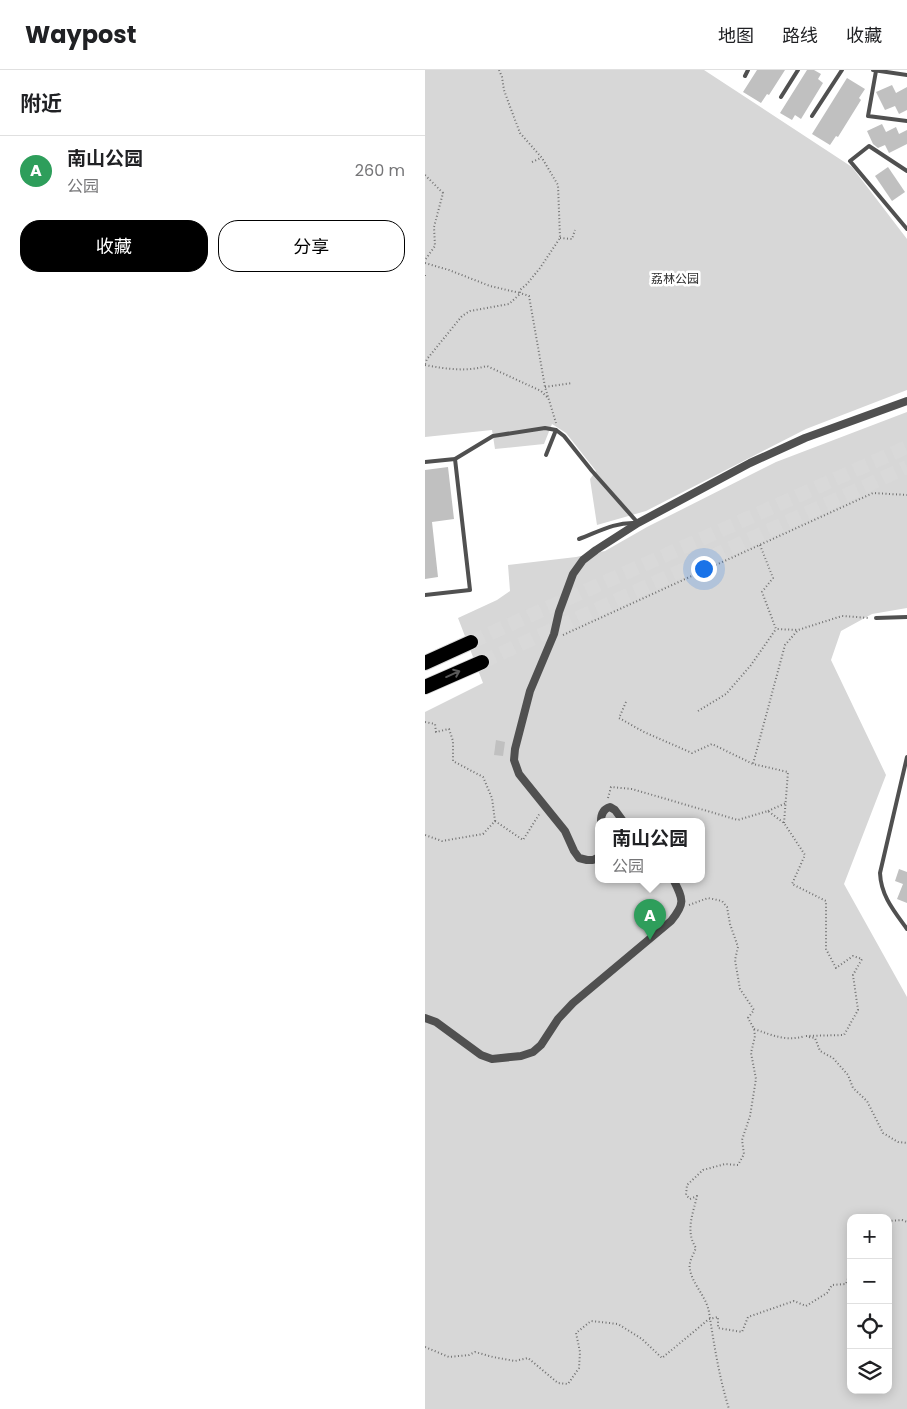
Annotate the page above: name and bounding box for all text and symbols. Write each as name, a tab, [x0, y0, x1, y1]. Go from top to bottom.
text: Waypost	[25, 18, 136, 51]
text: 地图	[718, 23, 754, 48]
text: 路线	[782, 23, 818, 48]
text: 收藏	[846, 23, 882, 48]
text: 附近	[20, 89, 62, 118]
text: 南山公园	[67, 145, 143, 172]
text: A	[30, 159, 42, 182]
text: 260 m	[355, 159, 405, 182]
text: 公园	[67, 175, 99, 198]
button: 收藏	[20, 220, 208, 272]
button: 分享	[218, 220, 405, 272]
park label: 荔林公园	[651, 270, 699, 287]
your location	[691, 556, 717, 582]
one-way arrow	[445, 669, 460, 679]
popup	[595, 818, 705, 883]
text: 南山公园	[612, 825, 688, 852]
text: 公园	[612, 855, 644, 878]
pin: A	[634, 899, 666, 940]
map controls	[847, 1214, 892, 1394]
button: +	[847, 1214, 892, 1259]
button: −	[847, 1259, 892, 1304]
button: locate	[847, 1304, 892, 1349]
button: layers	[847, 1349, 892, 1394]

